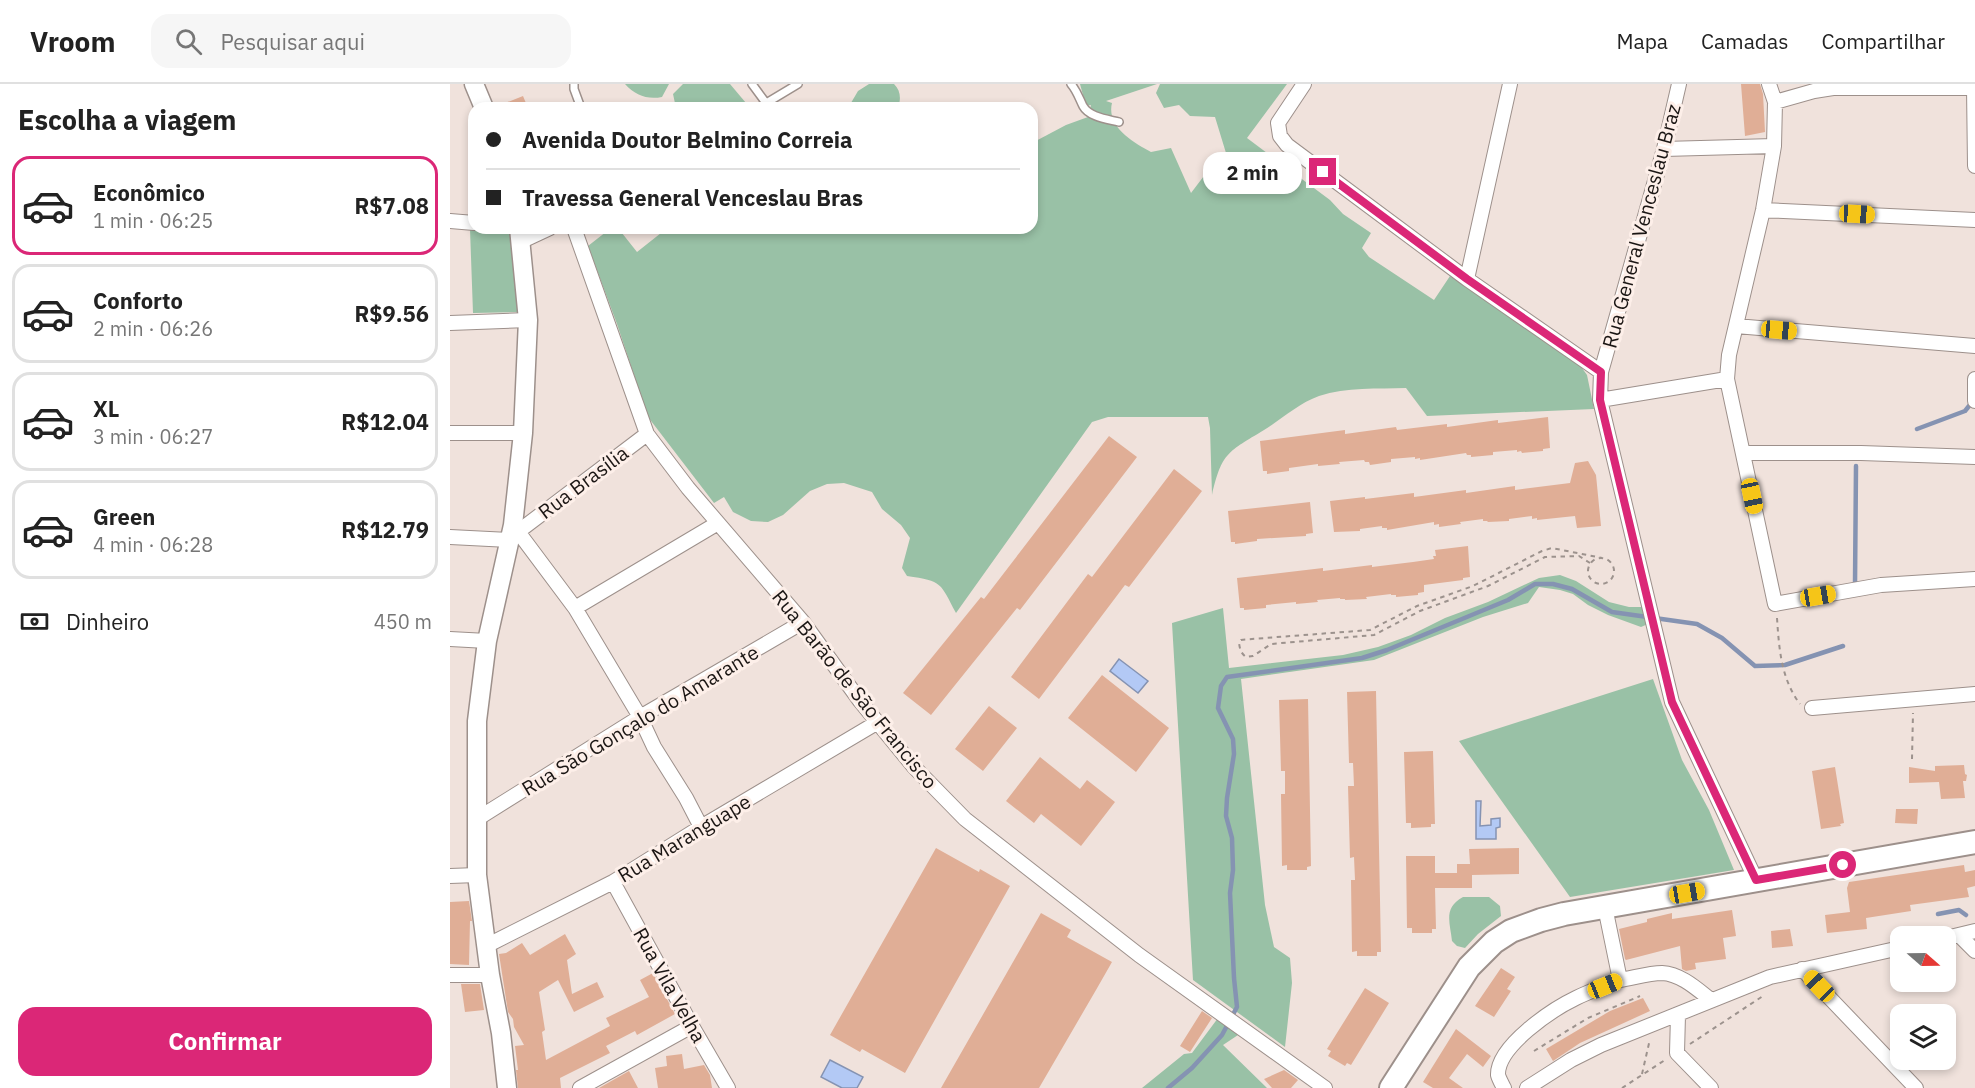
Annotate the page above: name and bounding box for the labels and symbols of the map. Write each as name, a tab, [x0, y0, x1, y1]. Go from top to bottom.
street label: Rua General Venceslau Braz	[1595, 101, 1687, 351]
callout: 2 min	[1203, 151, 1302, 193]
route end	[1309, 158, 1336, 185]
car	[1839, 204, 1875, 224]
car	[1760, 319, 1798, 341]
street label: Rua Brasília	[532, 439, 634, 525]
car	[1739, 477, 1765, 515]
street label: Rua Barão de São Francisco	[766, 584, 944, 794]
car	[1799, 584, 1837, 608]
street label: Rua São Gonçalo do Amarante	[516, 638, 764, 802]
street label: Rua Maranguape	[612, 788, 756, 888]
route start	[1829, 851, 1856, 878]
car	[1668, 881, 1706, 905]
street label: Rua Vila Velha	[627, 923, 713, 1048]
north arrow	[1890, 926, 1956, 992]
car	[1800, 967, 1838, 1005]
car	[1585, 971, 1625, 1001]

